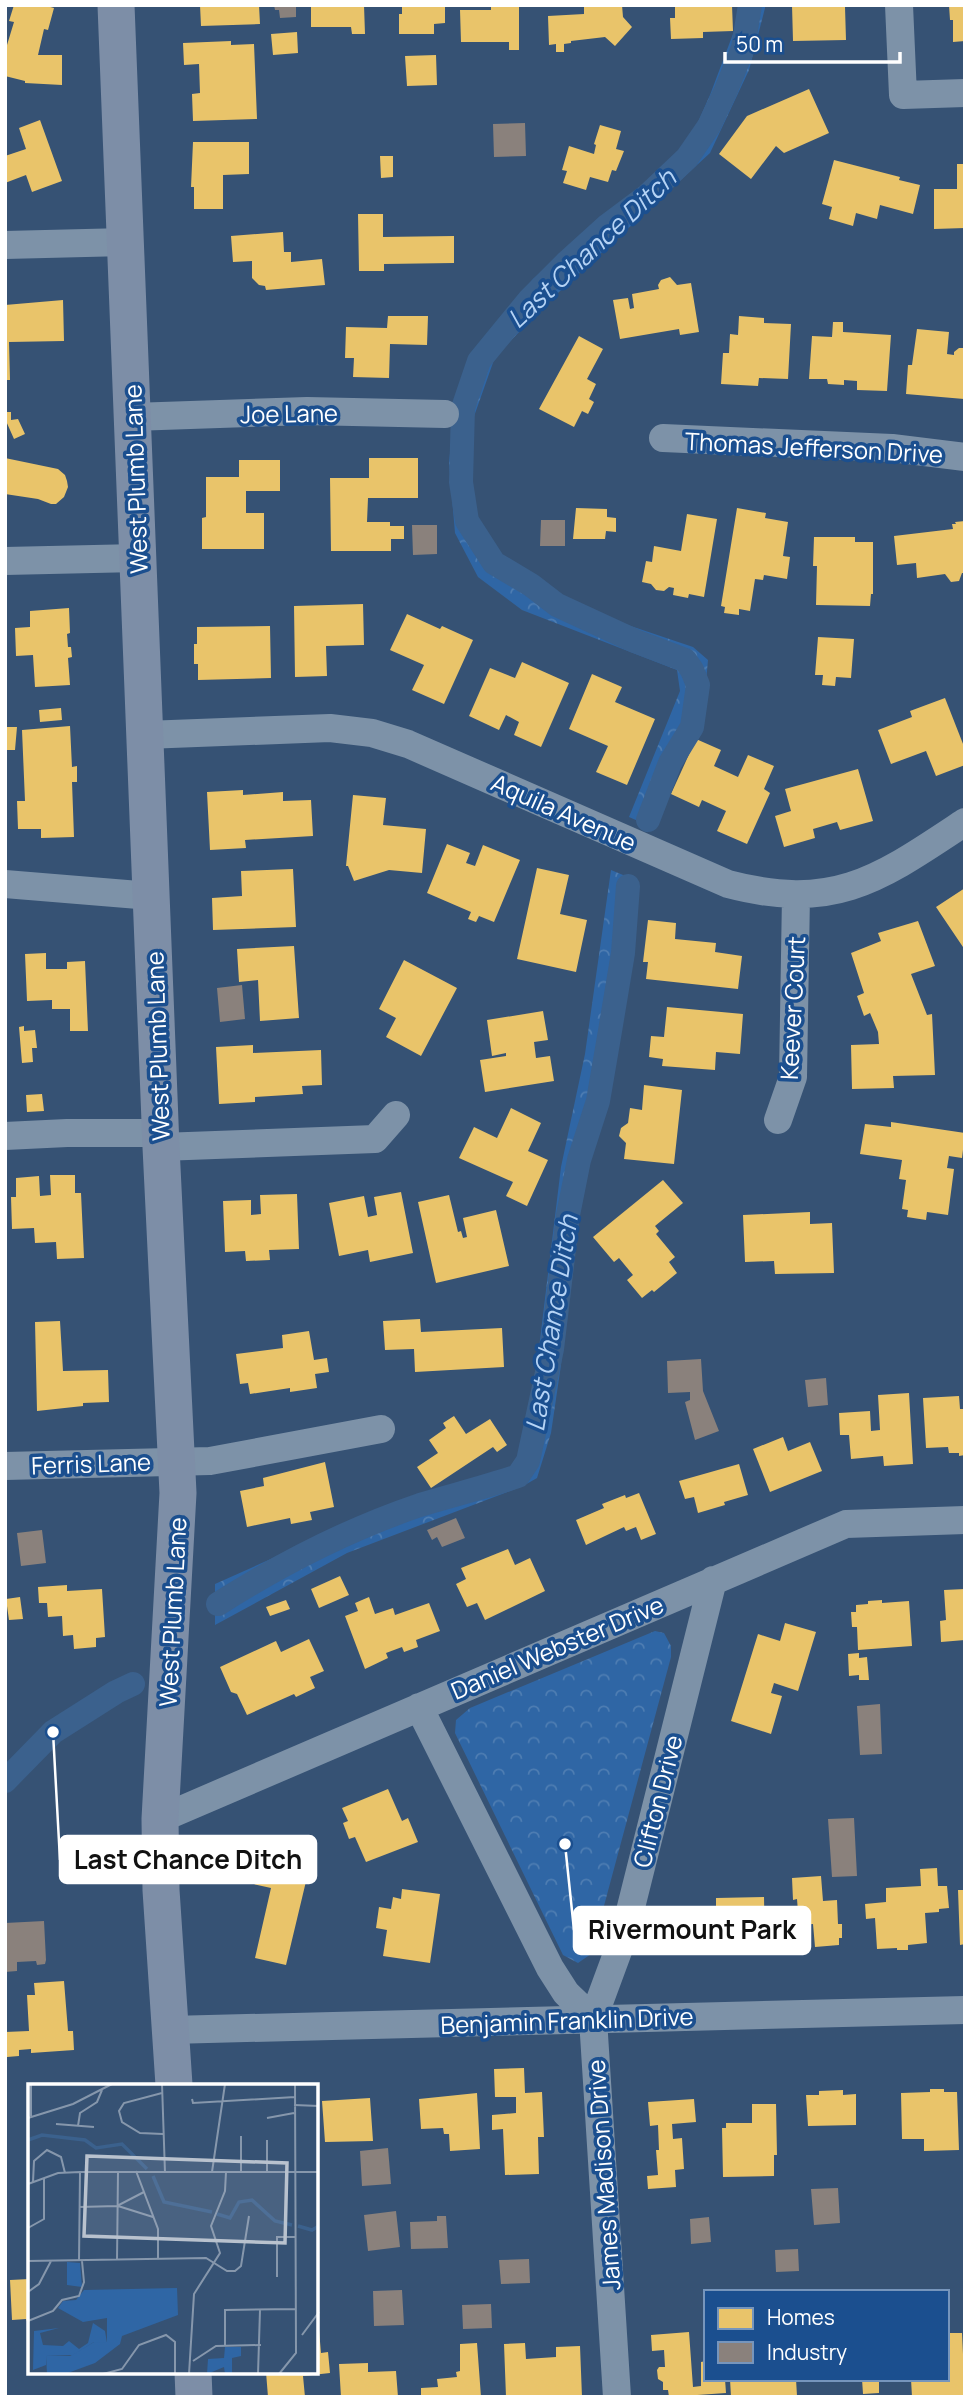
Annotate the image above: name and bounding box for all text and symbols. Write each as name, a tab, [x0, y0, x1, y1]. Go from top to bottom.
scale bar	[725, 21, 900, 65]
text: 50 m	[736, 30, 783, 58]
water label: Last Chance Ditch	[499, 159, 684, 336]
street label: West Plumb Lane	[115, 384, 155, 574]
street label: Joe Lane	[240, 396, 338, 430]
street label: Thomas Jefferson Drive	[684, 424, 944, 470]
street label: Aquila Avenue	[486, 765, 642, 859]
street label: Keever Court	[772, 935, 812, 1081]
street label: West Plumb Lane	[137, 951, 177, 1141]
water label: Last Chance Ditch	[516, 1211, 586, 1434]
street label: Ferris Lane	[31, 1444, 151, 1482]
street label: West Plumb Lane	[151, 1516, 193, 1708]
street label: Daniel Webster Drive	[446, 1587, 668, 1707]
street label: Clifton Drive	[625, 1731, 689, 1871]
callout: Last Chance Ditch	[60, 1836, 316, 1883]
text: Last Chance Ditch	[74, 1841, 302, 1877]
callout: Rivermount Park	[574, 1907, 810, 1954]
text: Rivermount Park	[588, 1911, 797, 1947]
street label: Benjamin Franklin Drive	[440, 1999, 694, 2041]
street label: James Madison Drive	[578, 2058, 628, 2292]
inset map	[28, 2084, 318, 2374]
legend	[704, 2290, 949, 2381]
text: Homes	[767, 2303, 835, 2331]
text: Industry	[767, 2338, 847, 2366]

